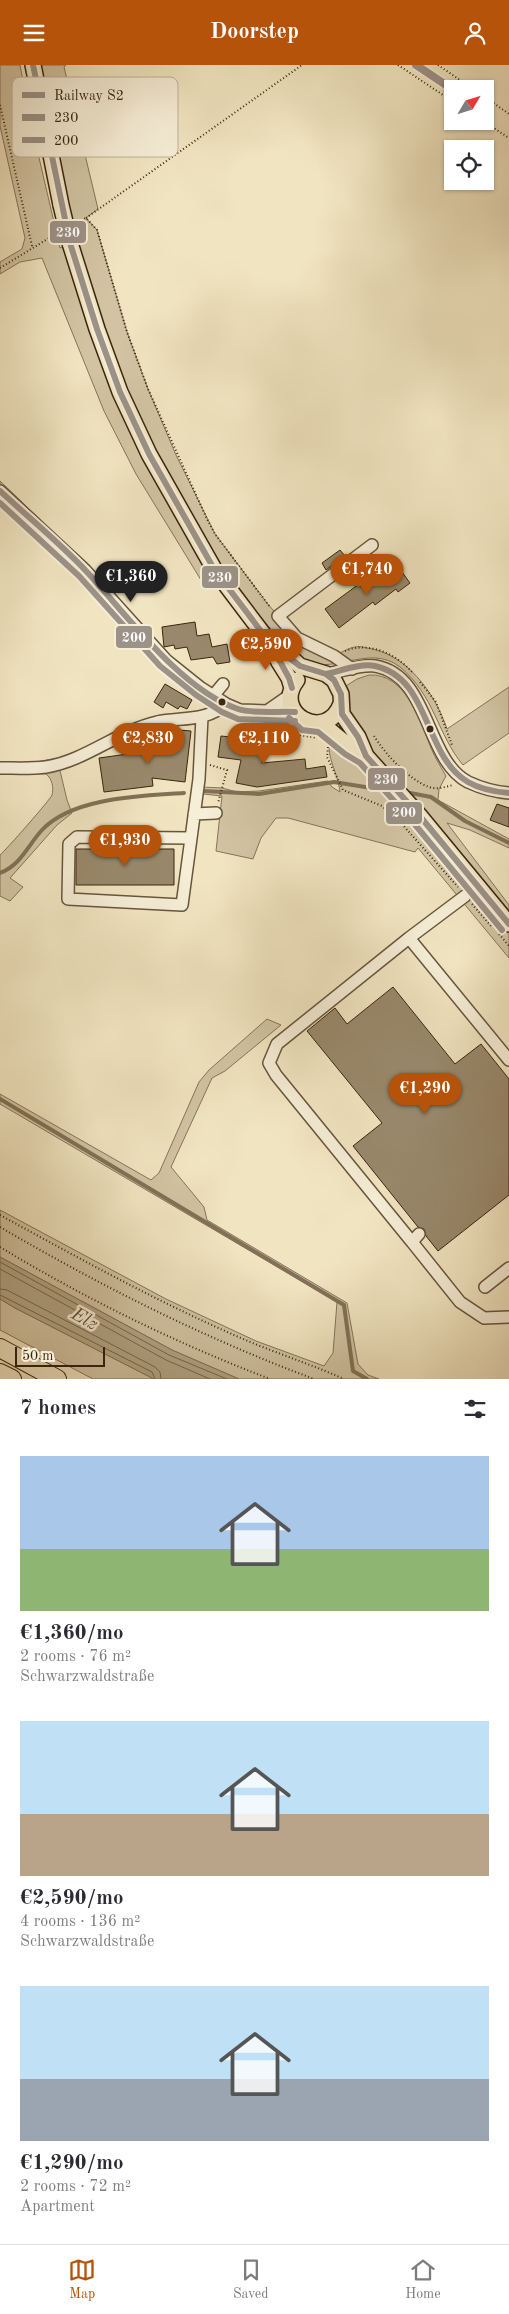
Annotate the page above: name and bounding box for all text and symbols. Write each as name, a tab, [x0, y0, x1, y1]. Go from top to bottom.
icon: menu	[20, 19, 48, 47]
icon: person	[461, 19, 489, 47]
text: Doorstep	[210, 21, 299, 43]
legend	[12, 77, 178, 157]
north arrow	[444, 80, 494, 130]
map controls	[444, 80, 494, 190]
text: Railway S2	[54, 89, 124, 103]
text: 230	[54, 111, 78, 125]
text: 200	[54, 134, 78, 148]
button: locate	[444, 140, 494, 190]
line badge: 230	[49, 220, 87, 244]
text: 230	[56, 226, 80, 240]
pin: €1,740	[326, 553, 408, 596]
pin: €1,360	[90, 561, 172, 603]
text: €1,740	[342, 562, 392, 578]
line badge: 230	[201, 565, 239, 589]
text: €1,360	[106, 569, 156, 585]
text: 230	[208, 571, 232, 585]
line badge: 200	[115, 625, 153, 649]
pin: €2,590	[225, 629, 307, 671]
text: 200	[122, 631, 146, 645]
text: €2,590	[241, 637, 291, 653]
unlabelled marker	[217, 697, 227, 707]
pin: €2,830	[107, 723, 189, 765]
pin: €2,110	[223, 723, 305, 765]
unlabelled marker	[425, 724, 435, 734]
text: €2,830	[123, 731, 173, 747]
text: €2,110	[239, 731, 289, 747]
line badge: 230	[367, 767, 406, 791]
text: 230	[374, 773, 398, 787]
line badge: 200	[385, 801, 423, 825]
text: 200	[392, 806, 416, 820]
pin: €1,930	[84, 825, 166, 867]
text: €1,930	[100, 833, 150, 849]
pin: €1,290	[384, 1073, 466, 1115]
text: €1,290	[400, 1081, 450, 1097]
water label: Elz	[67, 1305, 100, 1335]
scale bar	[15, 1344, 105, 1367]
text: 50 m	[22, 1349, 53, 1363]
icon: filters	[461, 1395, 489, 1423]
text: 7 homes	[20, 1398, 96, 1419]
icon: home	[210, 1489, 300, 1579]
text: €1,360/mo	[20, 1623, 124, 1644]
text: 2 rooms · 76 m²	[20, 1649, 131, 1665]
text: Schwarzwaldstraße	[20, 1669, 154, 1685]
icon: home	[210, 1754, 300, 1844]
text: €2,590/mo	[20, 1888, 124, 1909]
text: 4 rooms · 136 m²	[20, 1914, 140, 1930]
text: Schwarzwaldstraße	[20, 1934, 154, 1950]
icon: home	[210, 2019, 300, 2109]
text: €1,290/mo	[20, 2153, 124, 2174]
text: 2 rooms · 72 m²	[20, 2179, 131, 2195]
text: Apartment	[20, 2199, 95, 2215]
tab: Map	[68, 2256, 96, 2303]
tab: Saved	[233, 2256, 269, 2303]
tab: Home	[405, 2256, 441, 2303]

